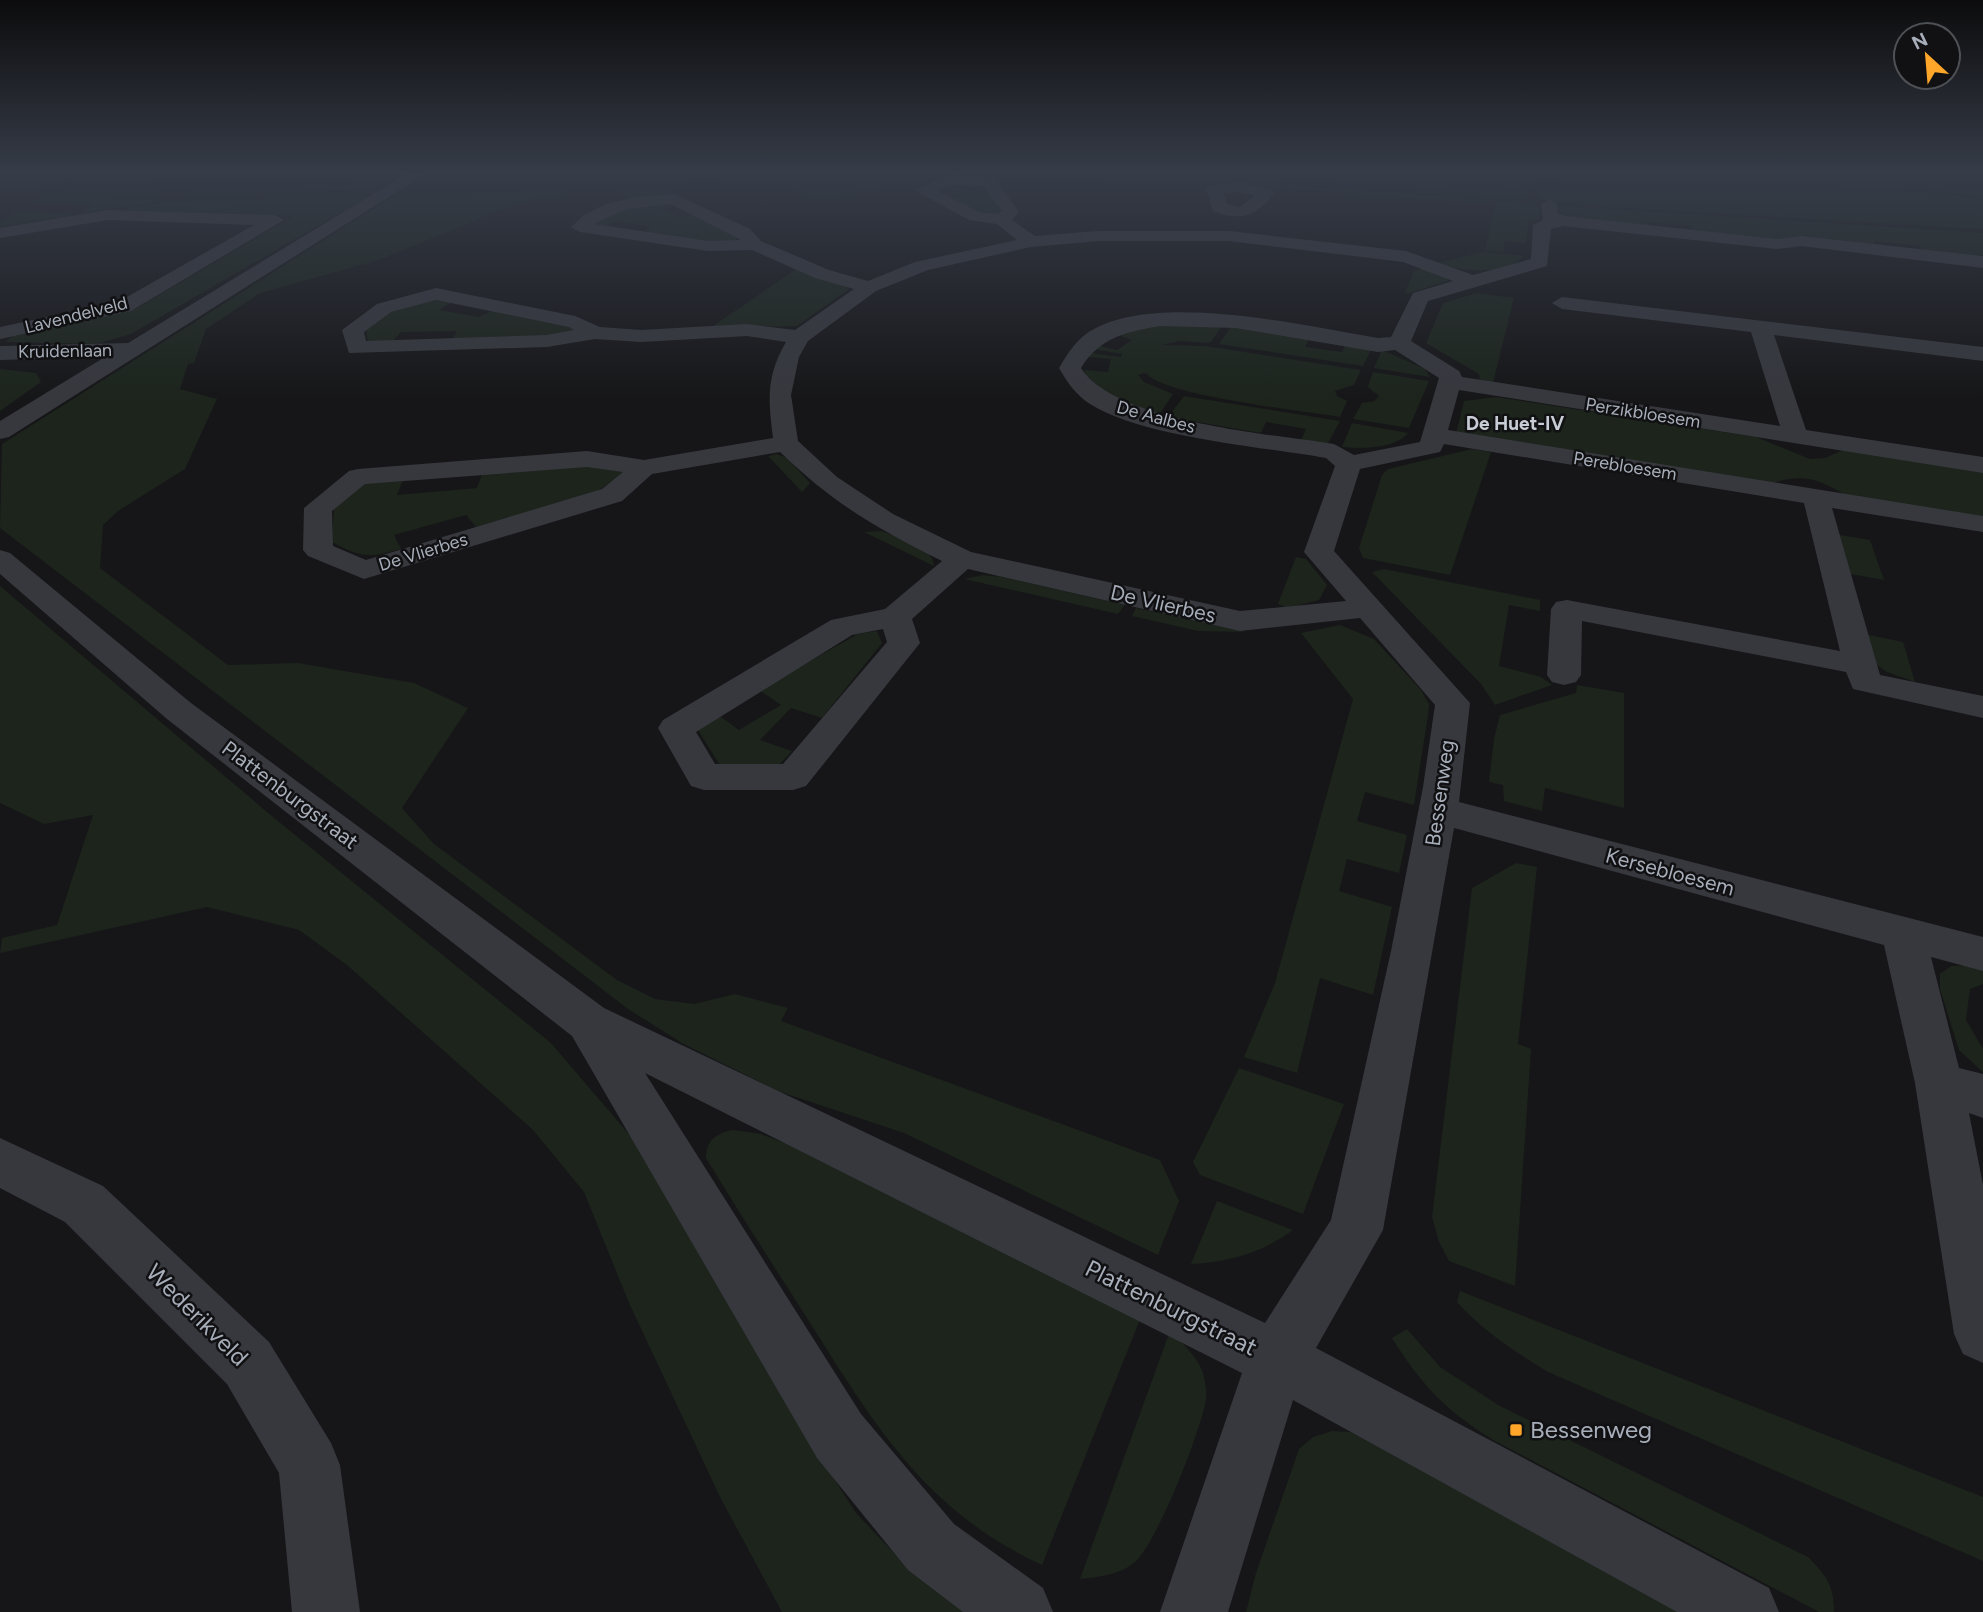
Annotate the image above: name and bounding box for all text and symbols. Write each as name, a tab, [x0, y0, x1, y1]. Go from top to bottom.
north arrow	[1892, 21, 1962, 91]
text: N	[1908, 28, 1931, 55]
street label: Lavendelveld	[22, 292, 130, 338]
street label: Kruidenlaan	[18, 339, 112, 363]
street label: Perzikbloesem	[1584, 393, 1702, 433]
street label: De Aalbes	[1114, 396, 1198, 438]
district label: De Huet-IV	[1466, 412, 1565, 435]
street label: Perebloesem	[1572, 447, 1678, 485]
street label: De Vlierbes	[376, 528, 470, 576]
street label: De Vlierbes	[1108, 579, 1218, 628]
street label: Plattenburgstraat	[217, 735, 363, 854]
street label: Bessenweg	[1420, 738, 1459, 848]
street label: Kersebloesem	[1603, 842, 1737, 901]
street label: Plattenburgstraat	[1081, 1253, 1262, 1362]
street label: Wederikveld	[140, 1258, 254, 1372]
place label: Bessenweg	[1530, 1415, 1652, 1444]
marker: Bessenweg	[1508, 1422, 1524, 1438]

